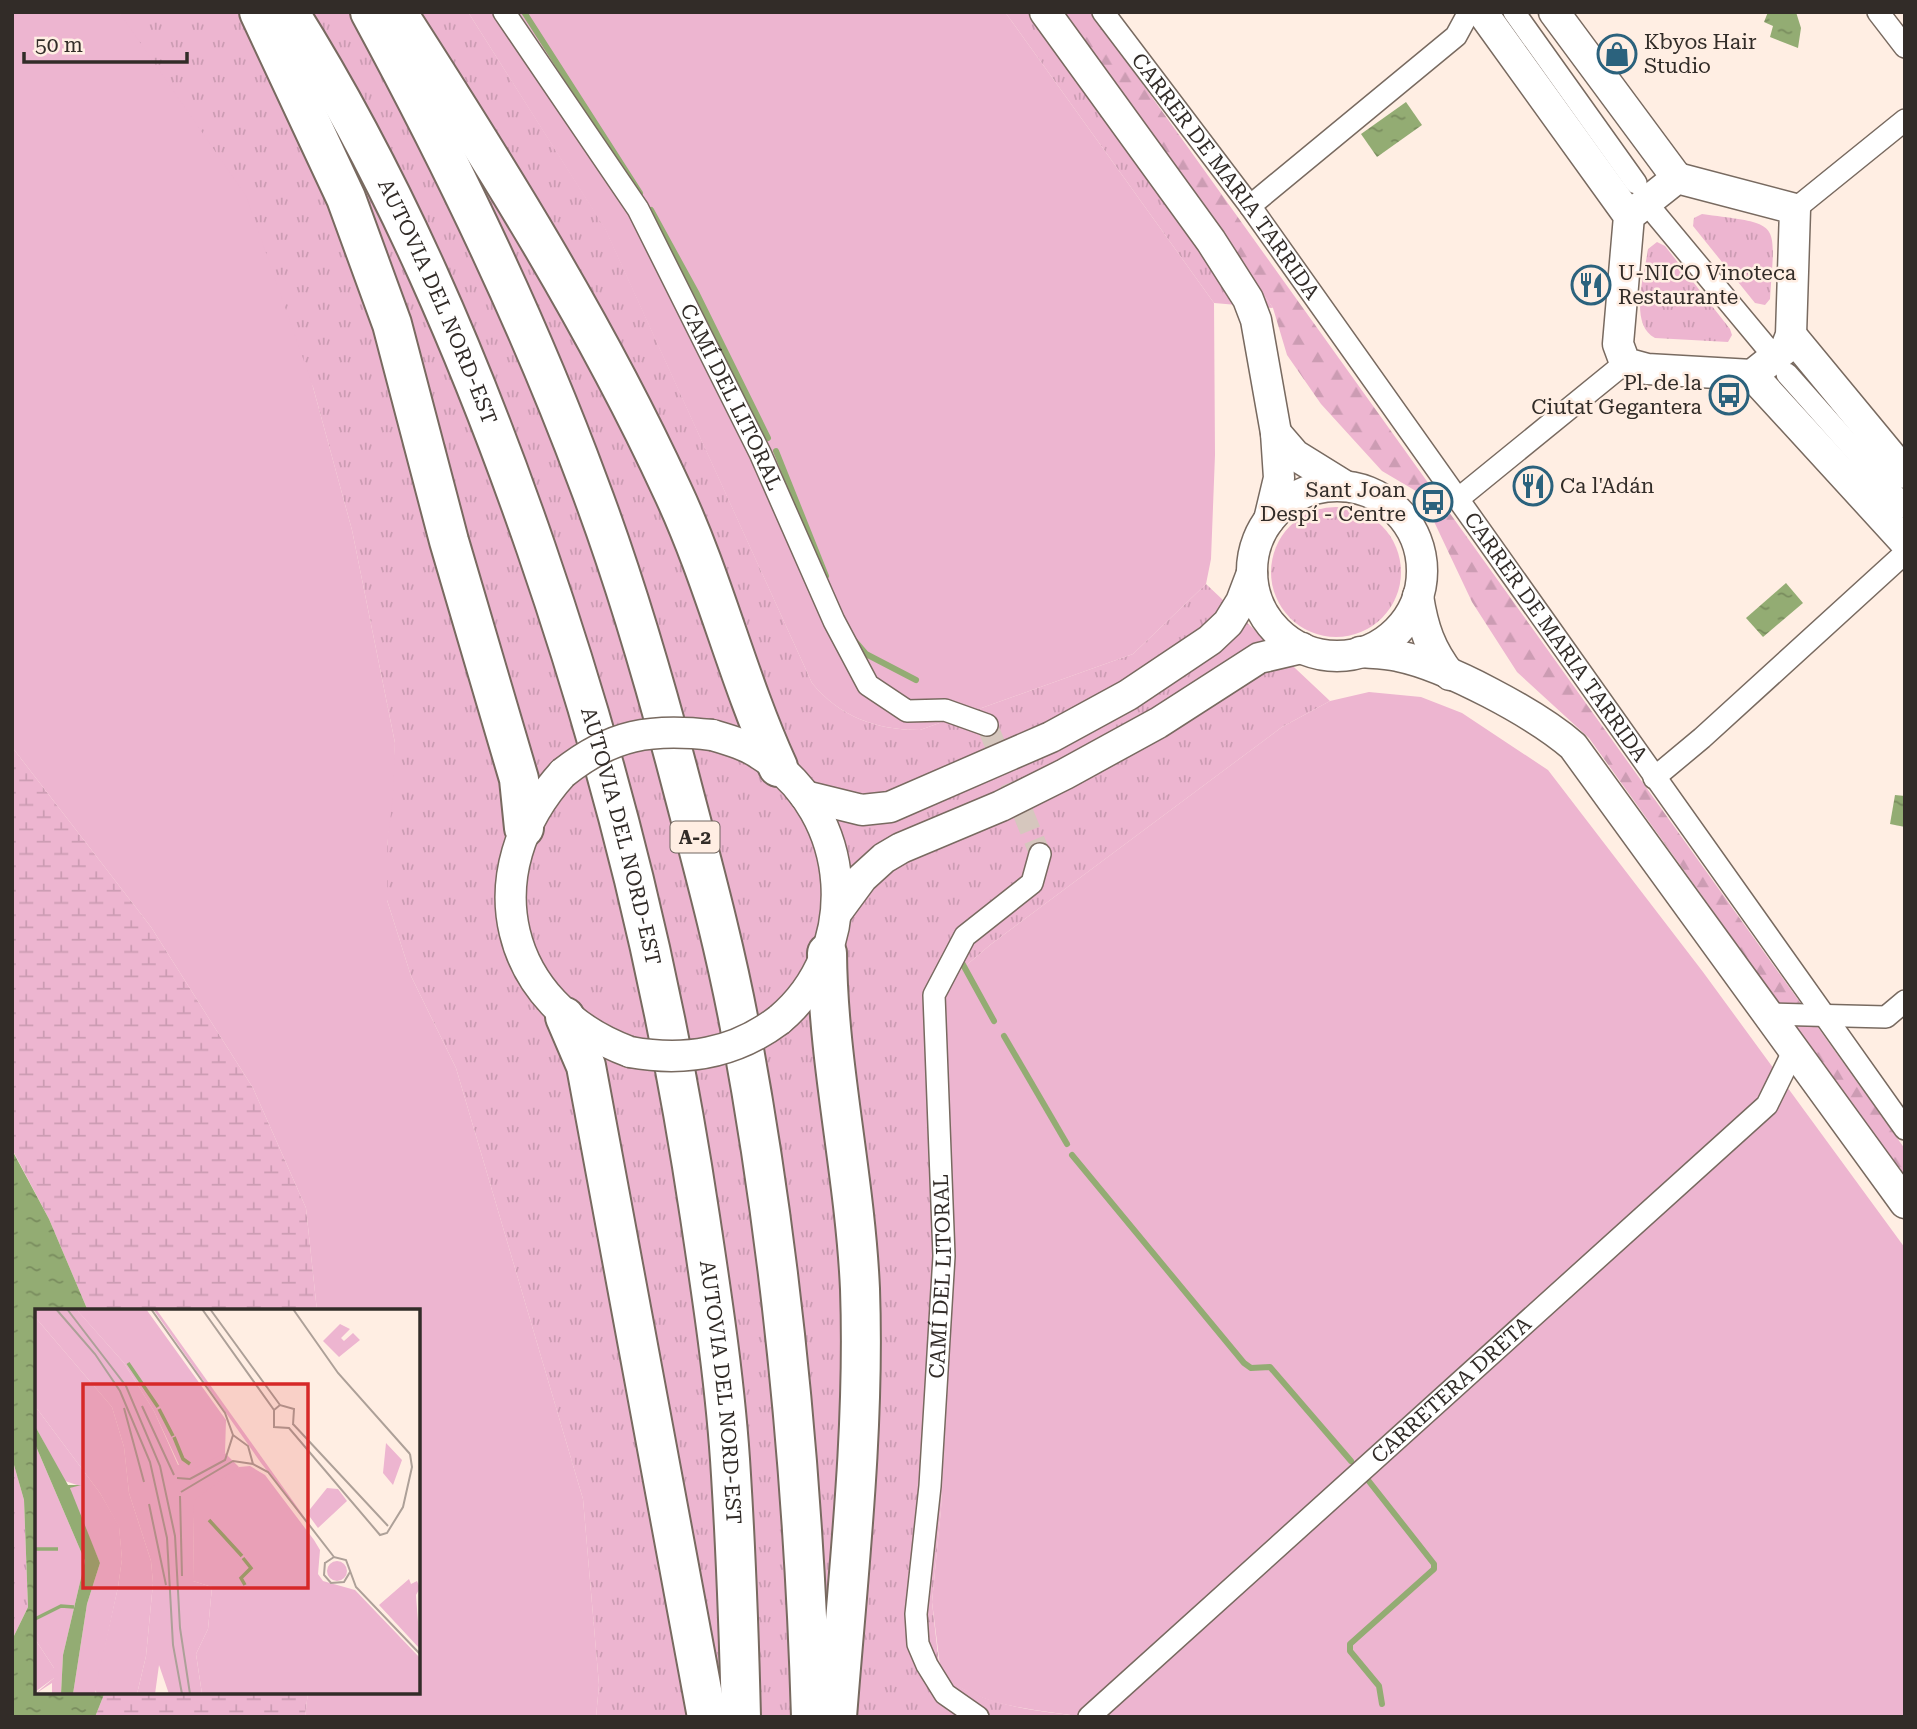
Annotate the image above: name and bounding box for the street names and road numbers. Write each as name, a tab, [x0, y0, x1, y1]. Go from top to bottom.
street label: CARRER DE MARIA TARRIDA	[1127, 48, 1325, 304]
street label: AUTOVIA DEL NORD-EST	[373, 175, 502, 428]
street label: CAMÍ DEL LITORAL	[675, 300, 787, 494]
street label: CARRER DE MARIA TARRIDA	[1459, 508, 1653, 767]
street label: AUTOVIA DEL NORD-EST	[576, 704, 665, 967]
road number: A-2	[670, 822, 720, 852]
street label: CAMÍ DEL LITORAL	[925, 1174, 956, 1379]
street label: AUTOVIA DEL NORD-EST	[695, 1259, 746, 1525]
street label: CARRETERA DRETA	[1366, 1312, 1536, 1468]

